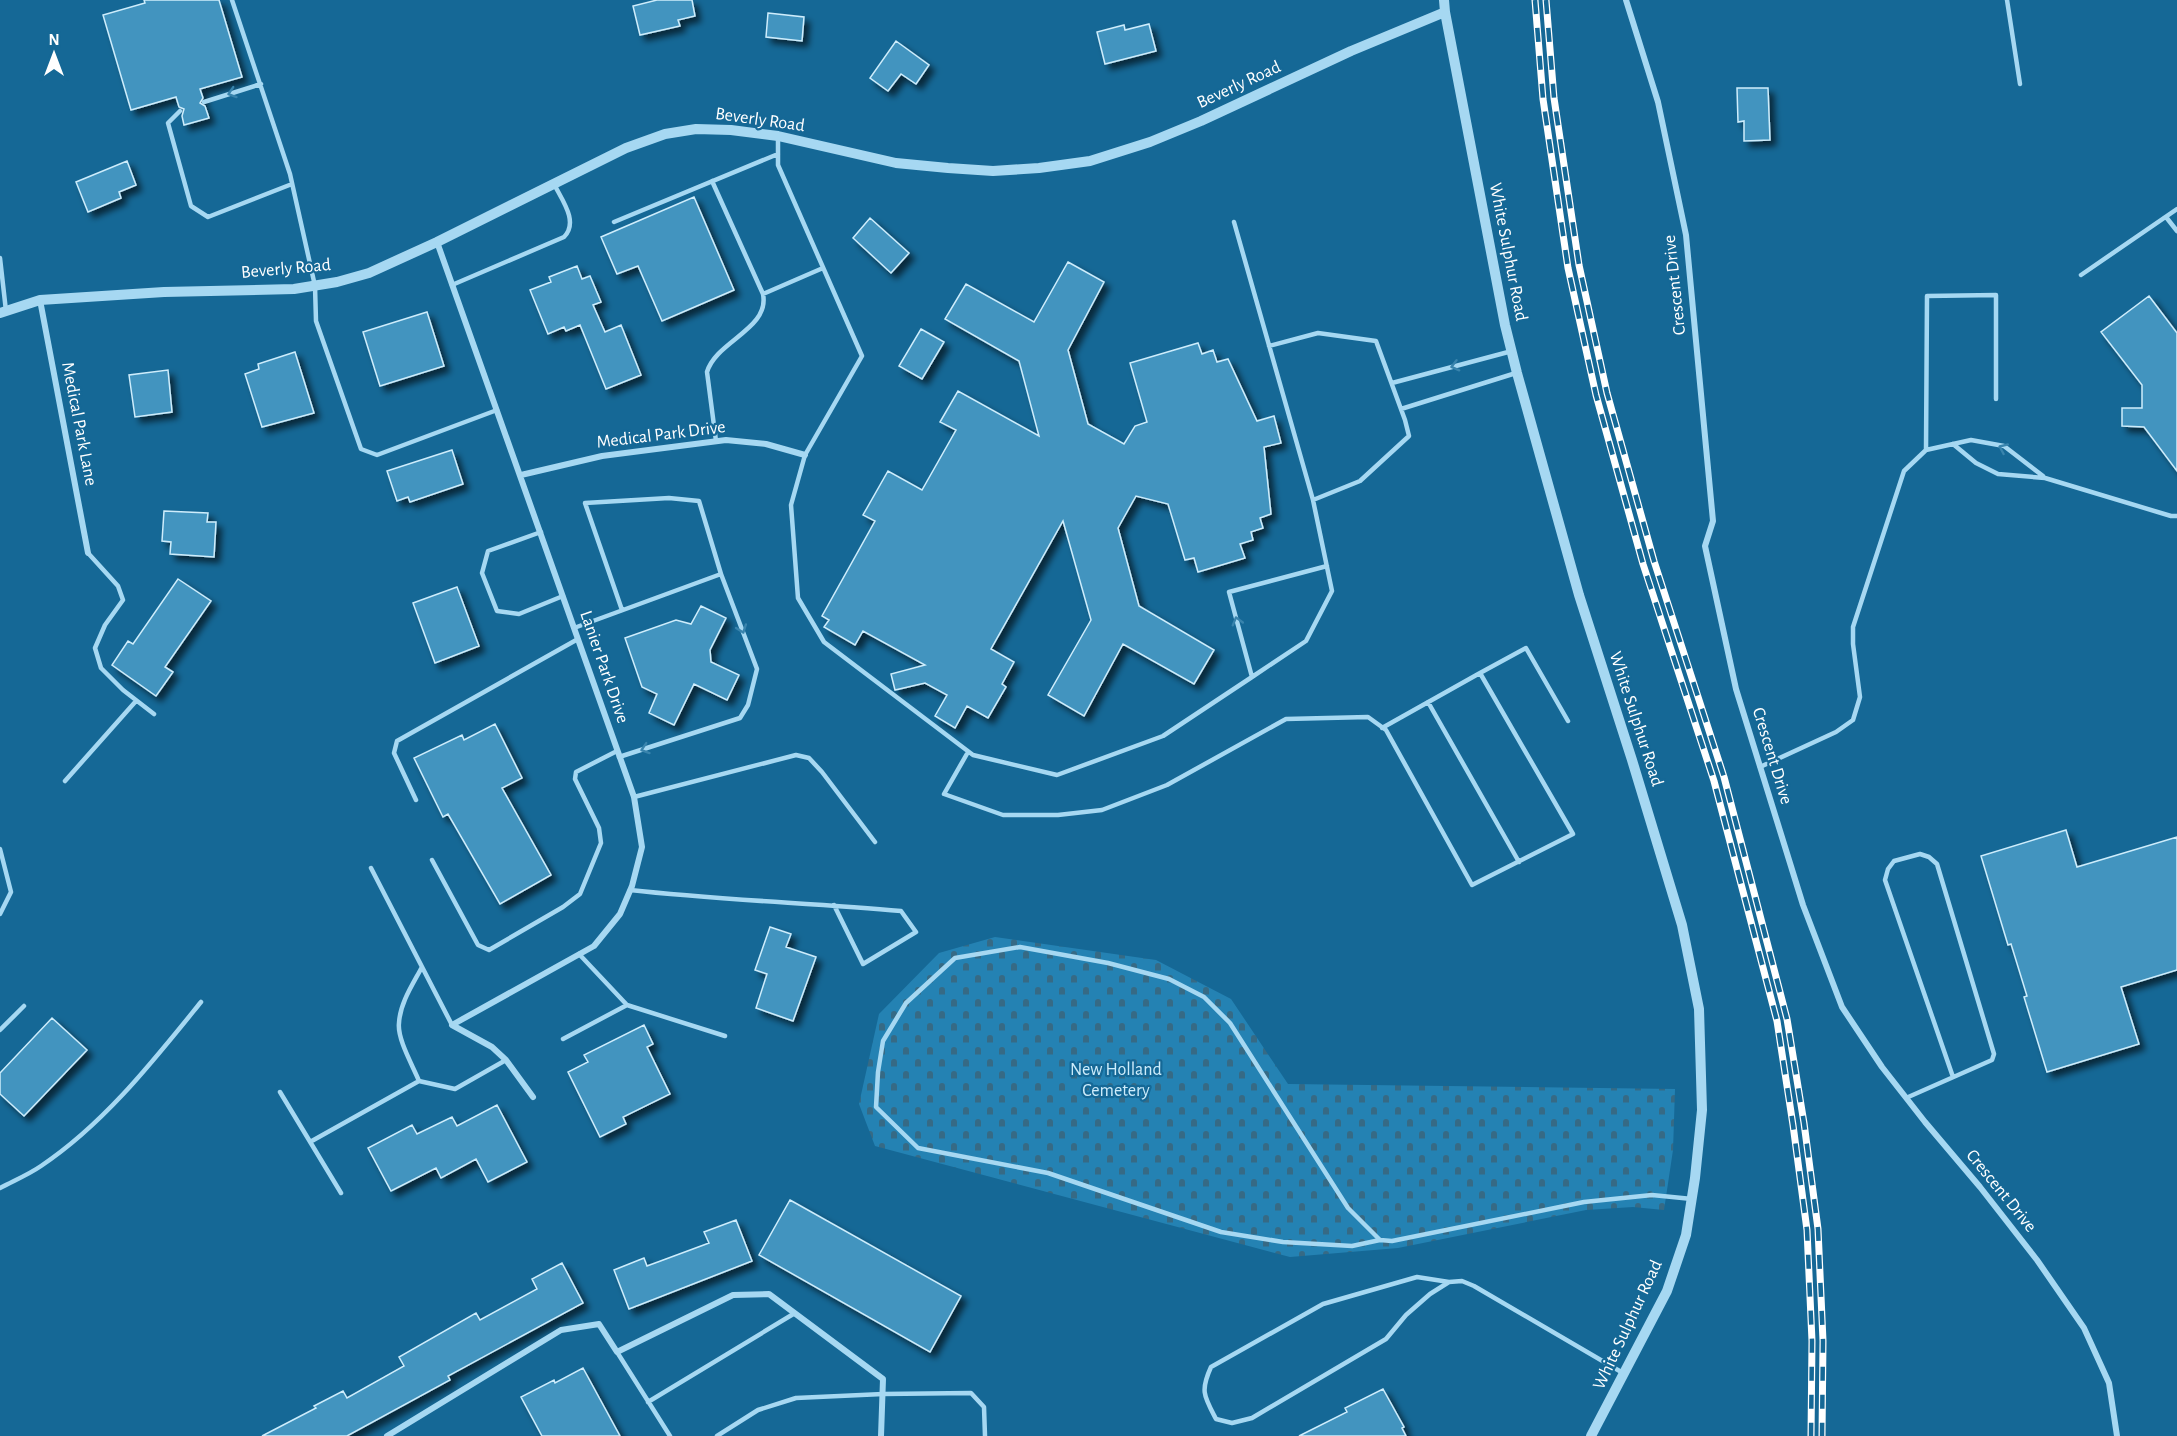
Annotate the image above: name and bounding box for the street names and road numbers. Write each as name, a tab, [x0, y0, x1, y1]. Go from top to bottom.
street label: Beverly Road	[1194, 58, 1284, 112]
street label: Beverly Road	[714, 105, 806, 135]
street label: White Sulphur Road	[1486, 181, 1530, 323]
street label: Crescent Drive	[1661, 234, 1689, 336]
street label: Beverly Road	[240, 256, 332, 282]
street label: Medical Park Lane	[58, 361, 100, 487]
street label: Medical Park Drive	[595, 418, 727, 452]
street label: Lanier Park Drive	[576, 608, 632, 726]
street label: White Sulphur Road	[1606, 649, 1666, 789]
street label: Crescent Drive	[1749, 705, 1795, 807]
street label: Crescent Drive	[1962, 1146, 2040, 1236]
street label: White Sulphur Road	[1590, 1257, 1666, 1393]

